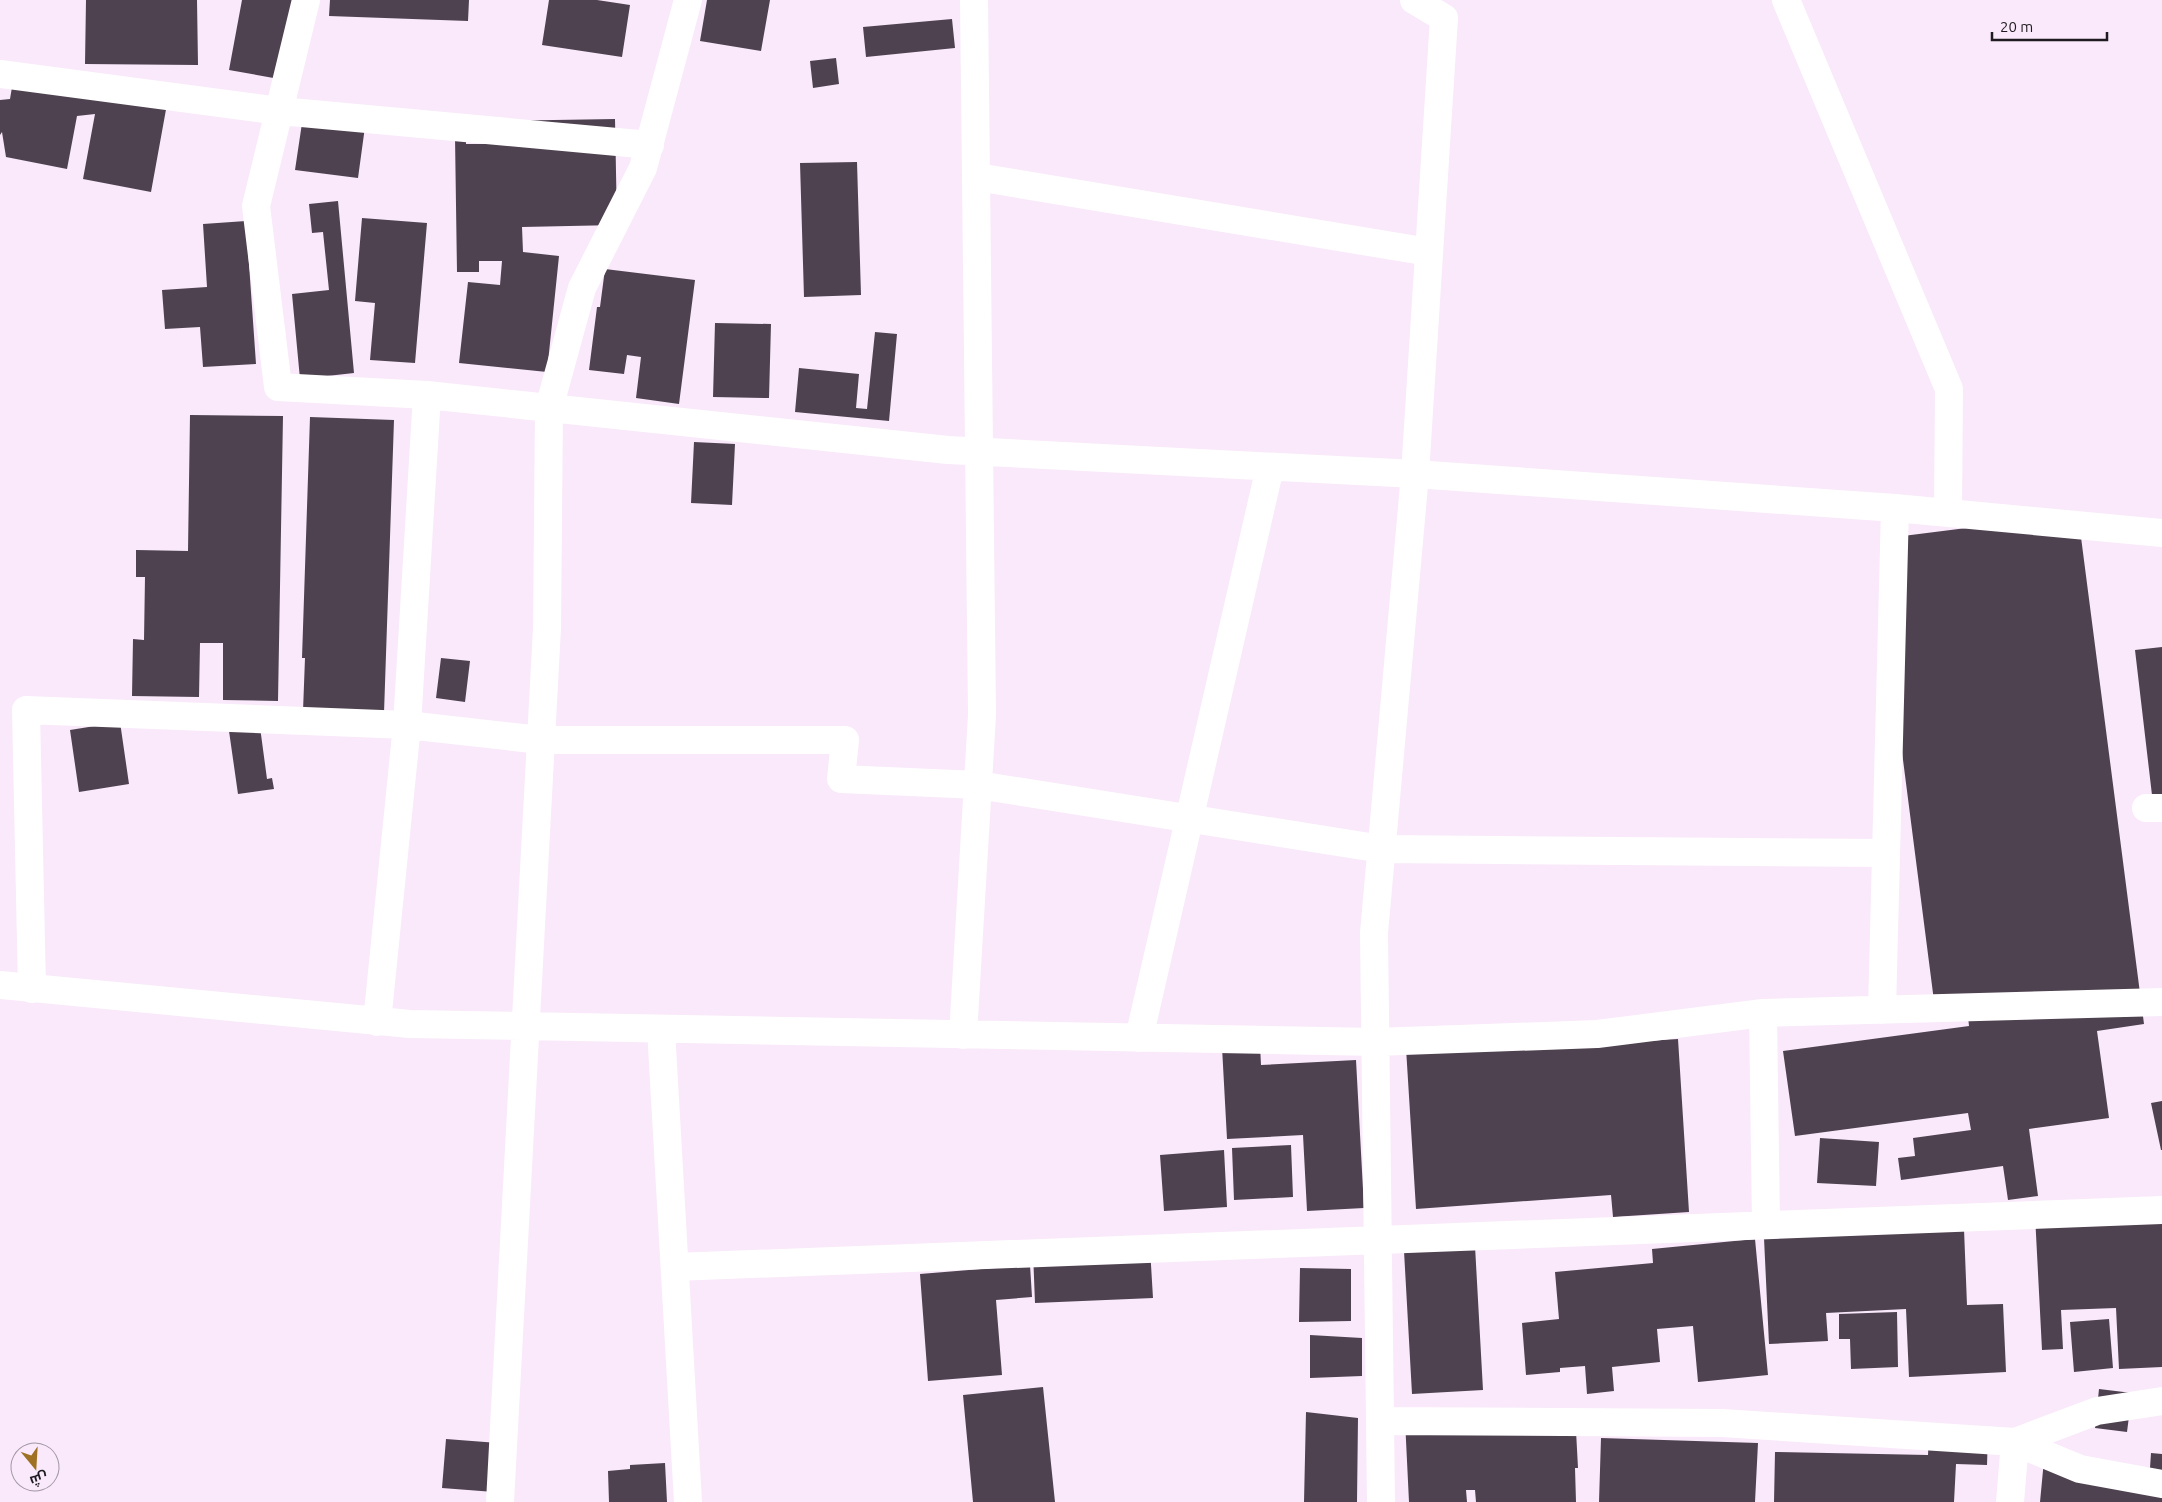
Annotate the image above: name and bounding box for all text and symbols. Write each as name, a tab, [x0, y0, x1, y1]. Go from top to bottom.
scale bar	[1992, 10, 2107, 42]
text: 20 m	[2000, 18, 2033, 35]
north arrow	[10, 1442, 60, 1492]
text: ش	[28, 1468, 50, 1490]

